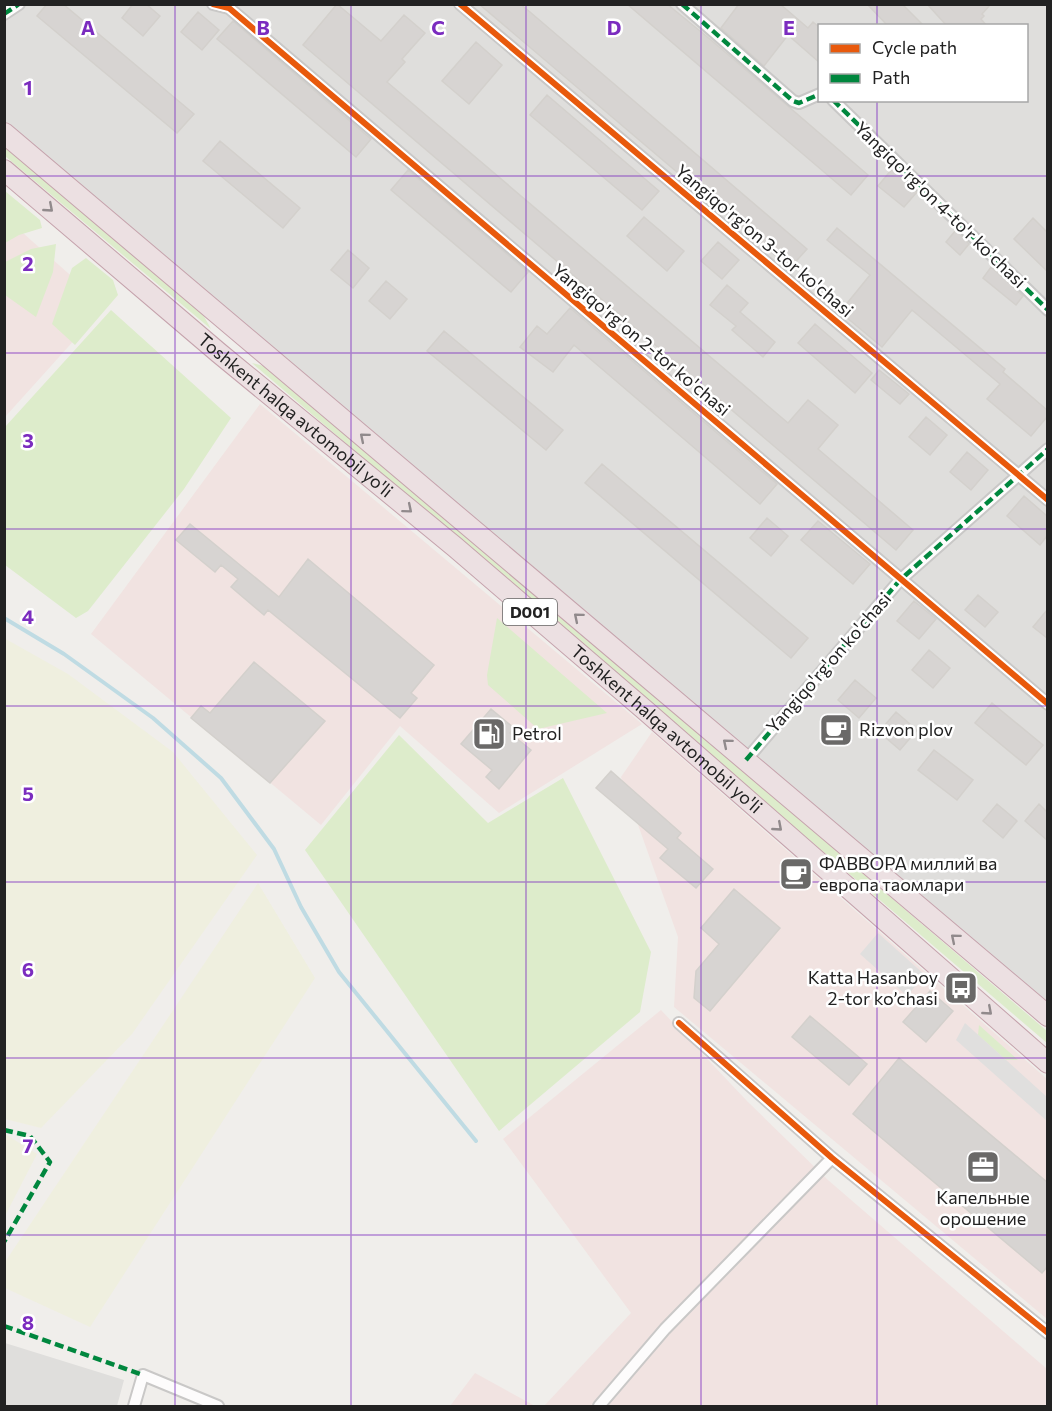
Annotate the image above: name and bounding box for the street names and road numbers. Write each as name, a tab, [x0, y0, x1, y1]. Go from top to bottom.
street label: Yangiqo'rg'on 4-to'r ko'chasi	[850, 117, 1031, 292]
street label: Yangiqo'rg'on 3-tor ko'chasi	[671, 159, 858, 321]
street label: Yangiqo'rg'on 2-tor ko'chasi	[548, 258, 735, 420]
street label: Toshkent halqa avtomobil yo'li	[194, 328, 398, 501]
street label: Yangiqo'rg'on ko'chasi	[761, 587, 895, 737]
road number: D001	[503, 599, 557, 625]
street label: Toshkent halqa avtomobil yo'li	[567, 640, 767, 818]

